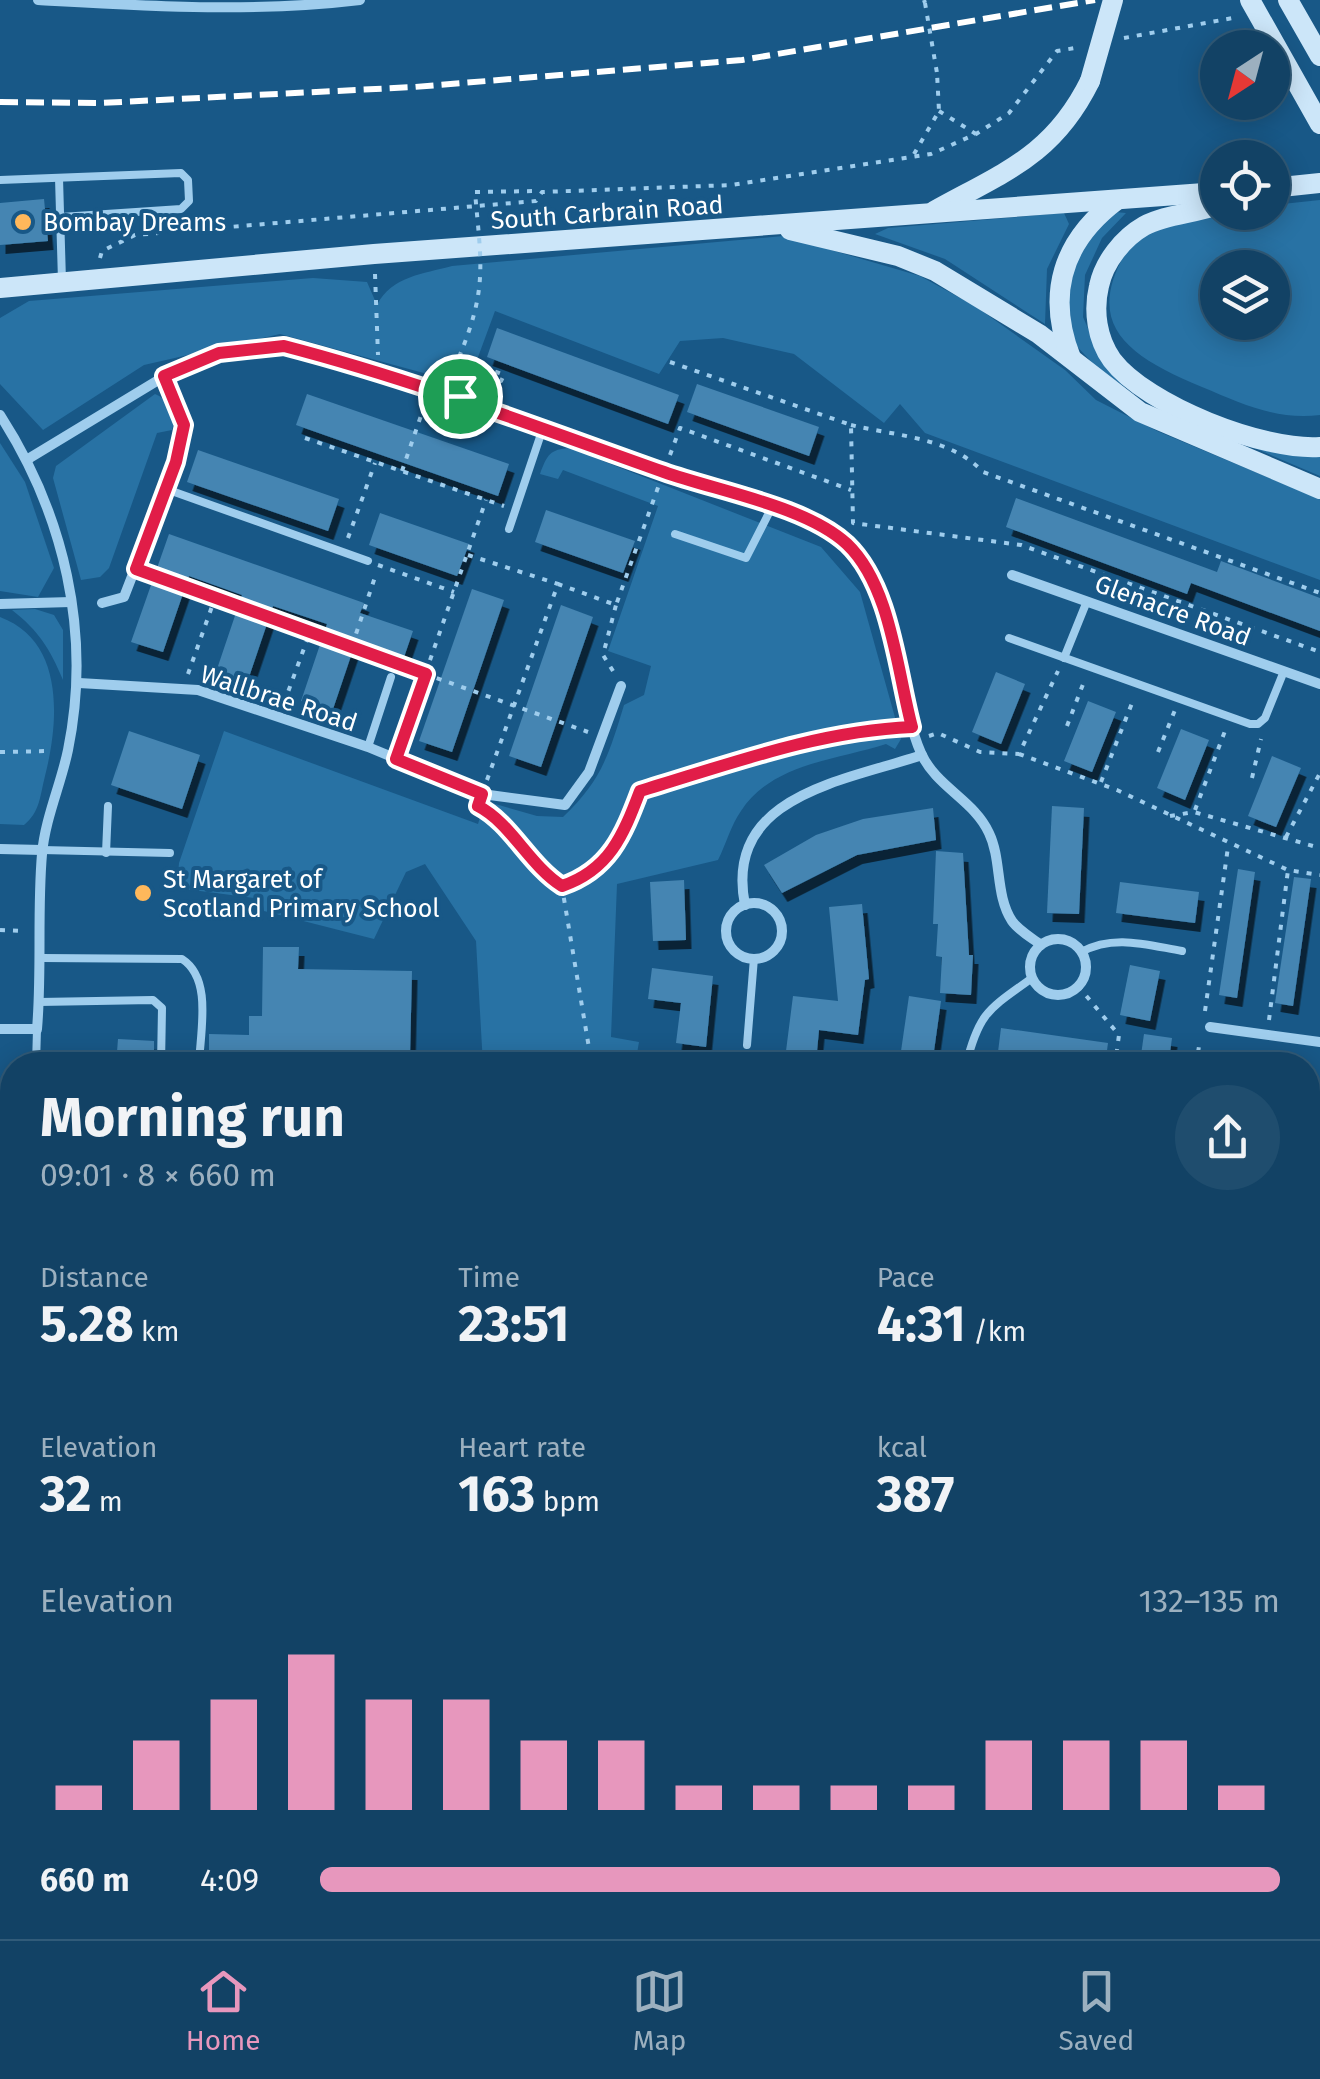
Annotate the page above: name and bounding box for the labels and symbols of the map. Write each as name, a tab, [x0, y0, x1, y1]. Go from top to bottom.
north arrow	[1200, 30, 1290, 120]
street label: South Carbrain Road	[490, 190, 724, 236]
place label: Bombay Dreams	[43, 208, 226, 238]
marker: Bombay Dreams	[12, 211, 34, 233]
pin	[418, 354, 503, 439]
street label: Glenacre Road	[1091, 569, 1255, 653]
street label: Wallbrae Road	[197, 659, 361, 738]
place label: St Margaret of Scotland Primary School	[163, 865, 440, 924]
marker: St Margaret of Scotland Primary School	[132, 882, 154, 904]

